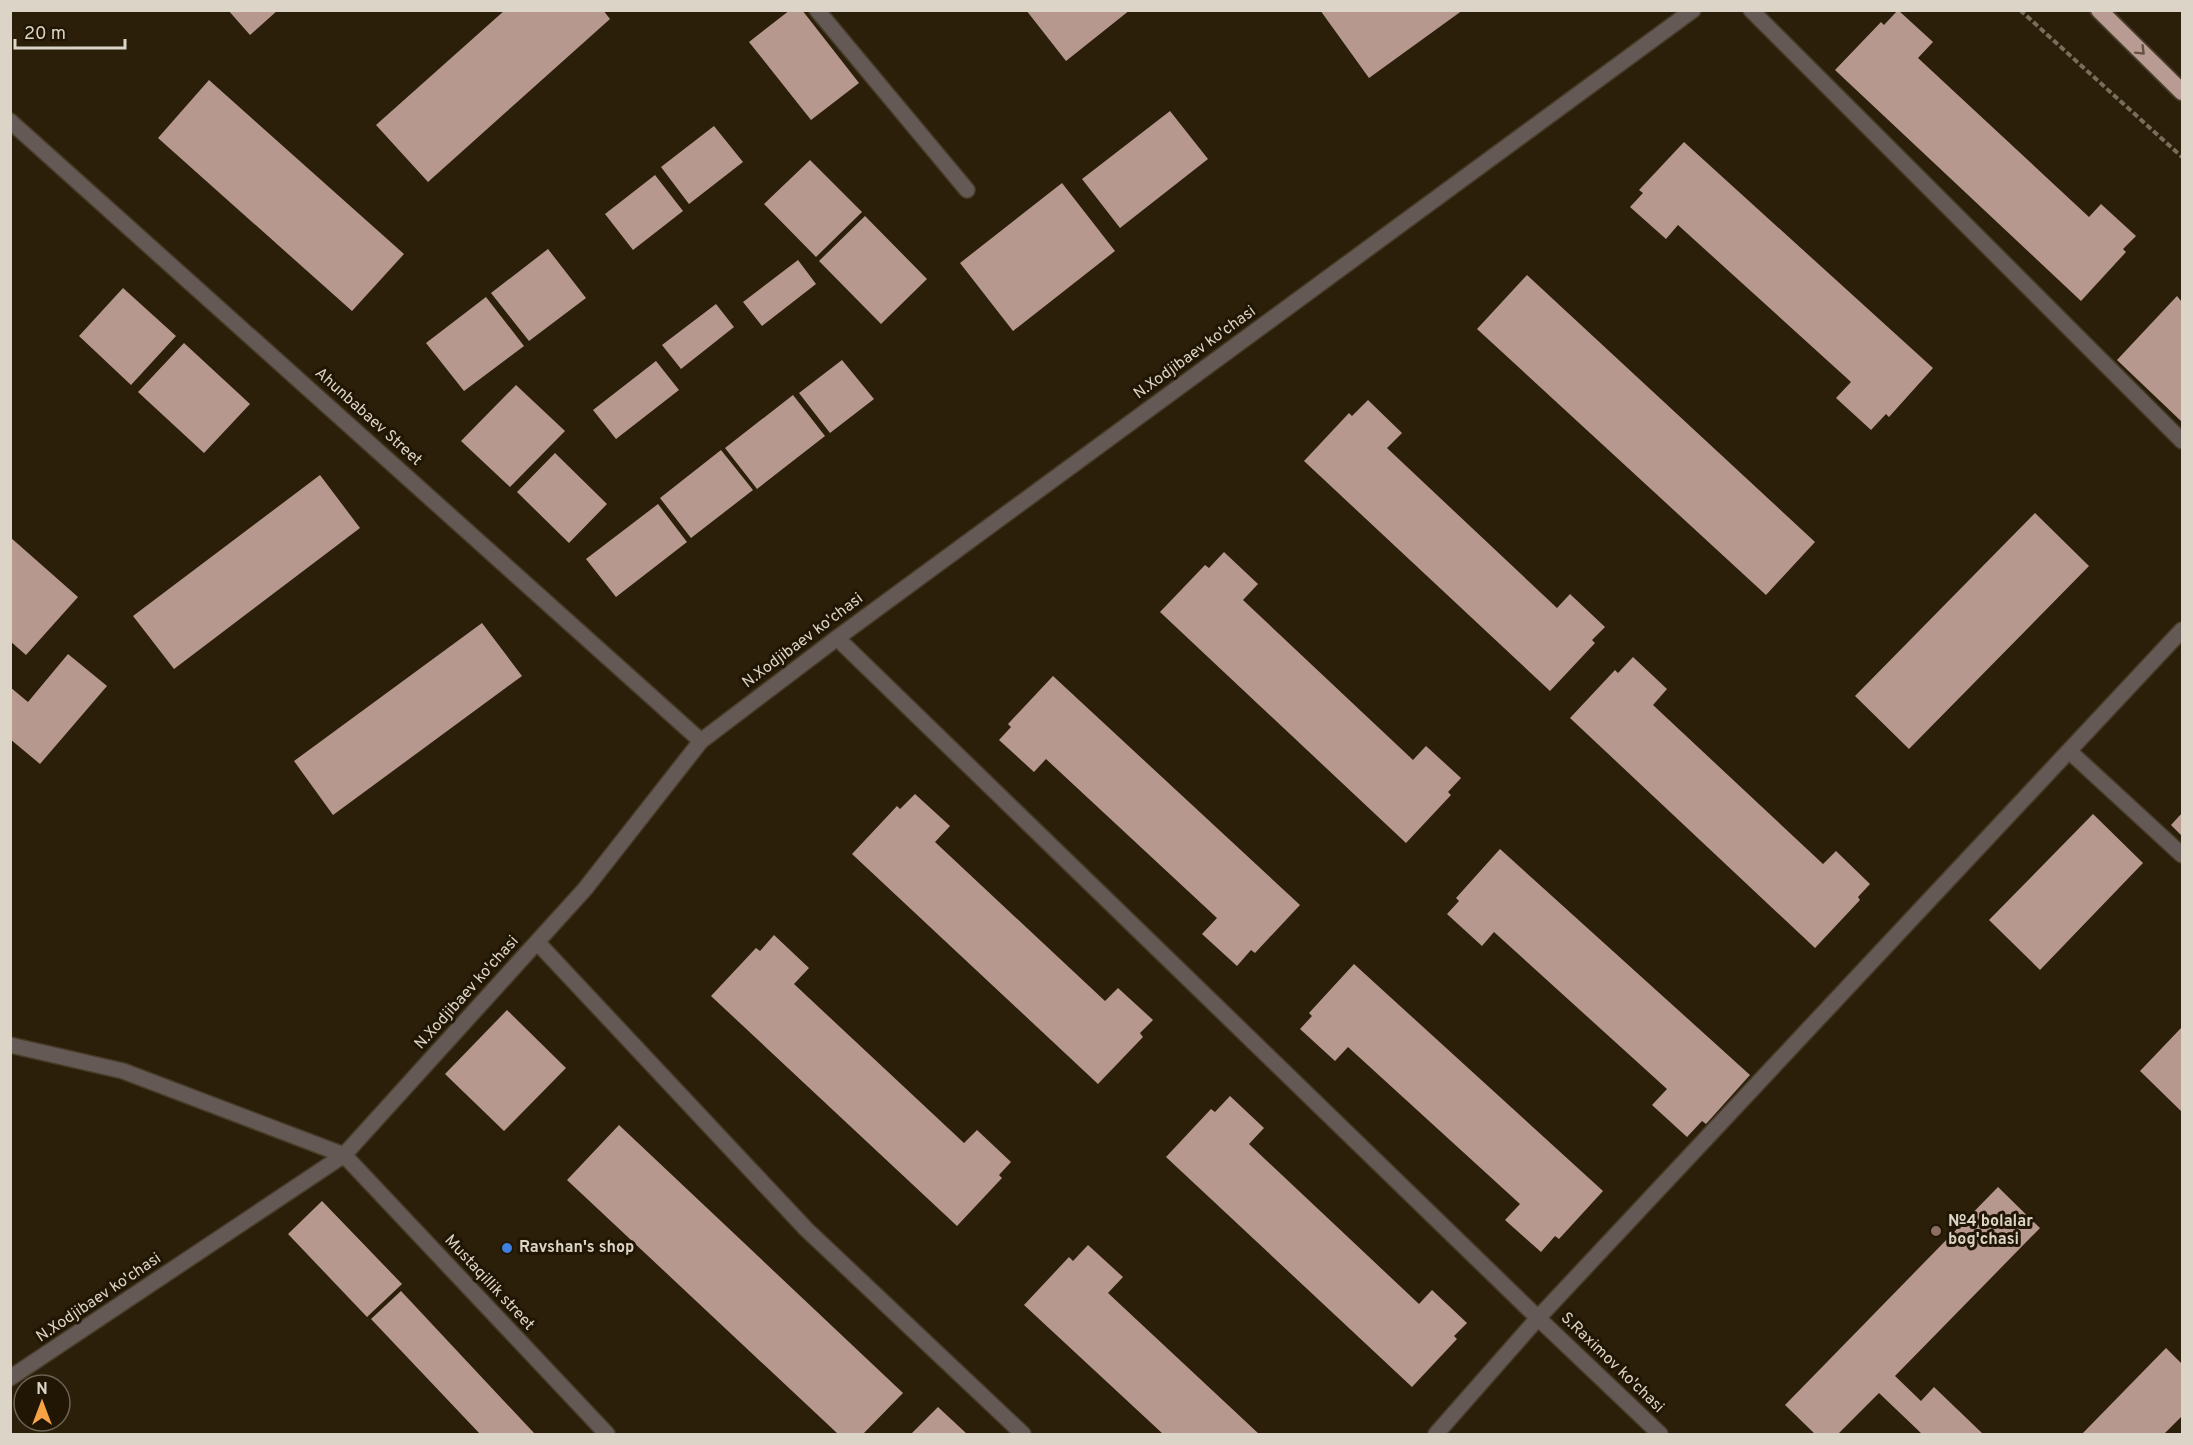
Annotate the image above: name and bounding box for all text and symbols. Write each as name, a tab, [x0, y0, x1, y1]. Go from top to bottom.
scale bar	[15, 12, 124, 50]
text: 20 m	[24, 23, 66, 46]
one-way arrow	[2133, 44, 2144, 55]
street label: N.Xodjibaev ko'chasi	[1130, 302, 1260, 404]
street label: Ahunbabaev Street	[310, 363, 426, 471]
street label: N.Xodjibaev ko'chasi	[739, 589, 867, 693]
street label: N.Xodjibaev ko'chasi	[411, 932, 523, 1054]
place label: №4 bolalar bog'chasi	[1948, 1212, 2033, 1250]
marker: №4 bolalar bog'chasi	[1929, 1224, 1943, 1238]
street label: Mustaqillik street	[440, 1231, 538, 1335]
place label: Ravshan's shop	[519, 1238, 634, 1258]
marker: Ravshan's shop	[500, 1241, 514, 1255]
street label: N.Xodjibaev ko'chasi	[33, 1249, 165, 1347]
street label: S.Raximov ko'chasi	[1556, 1308, 1668, 1418]
north arrow	[12, 1373, 72, 1433]
text: N	[36, 1380, 48, 1400]

